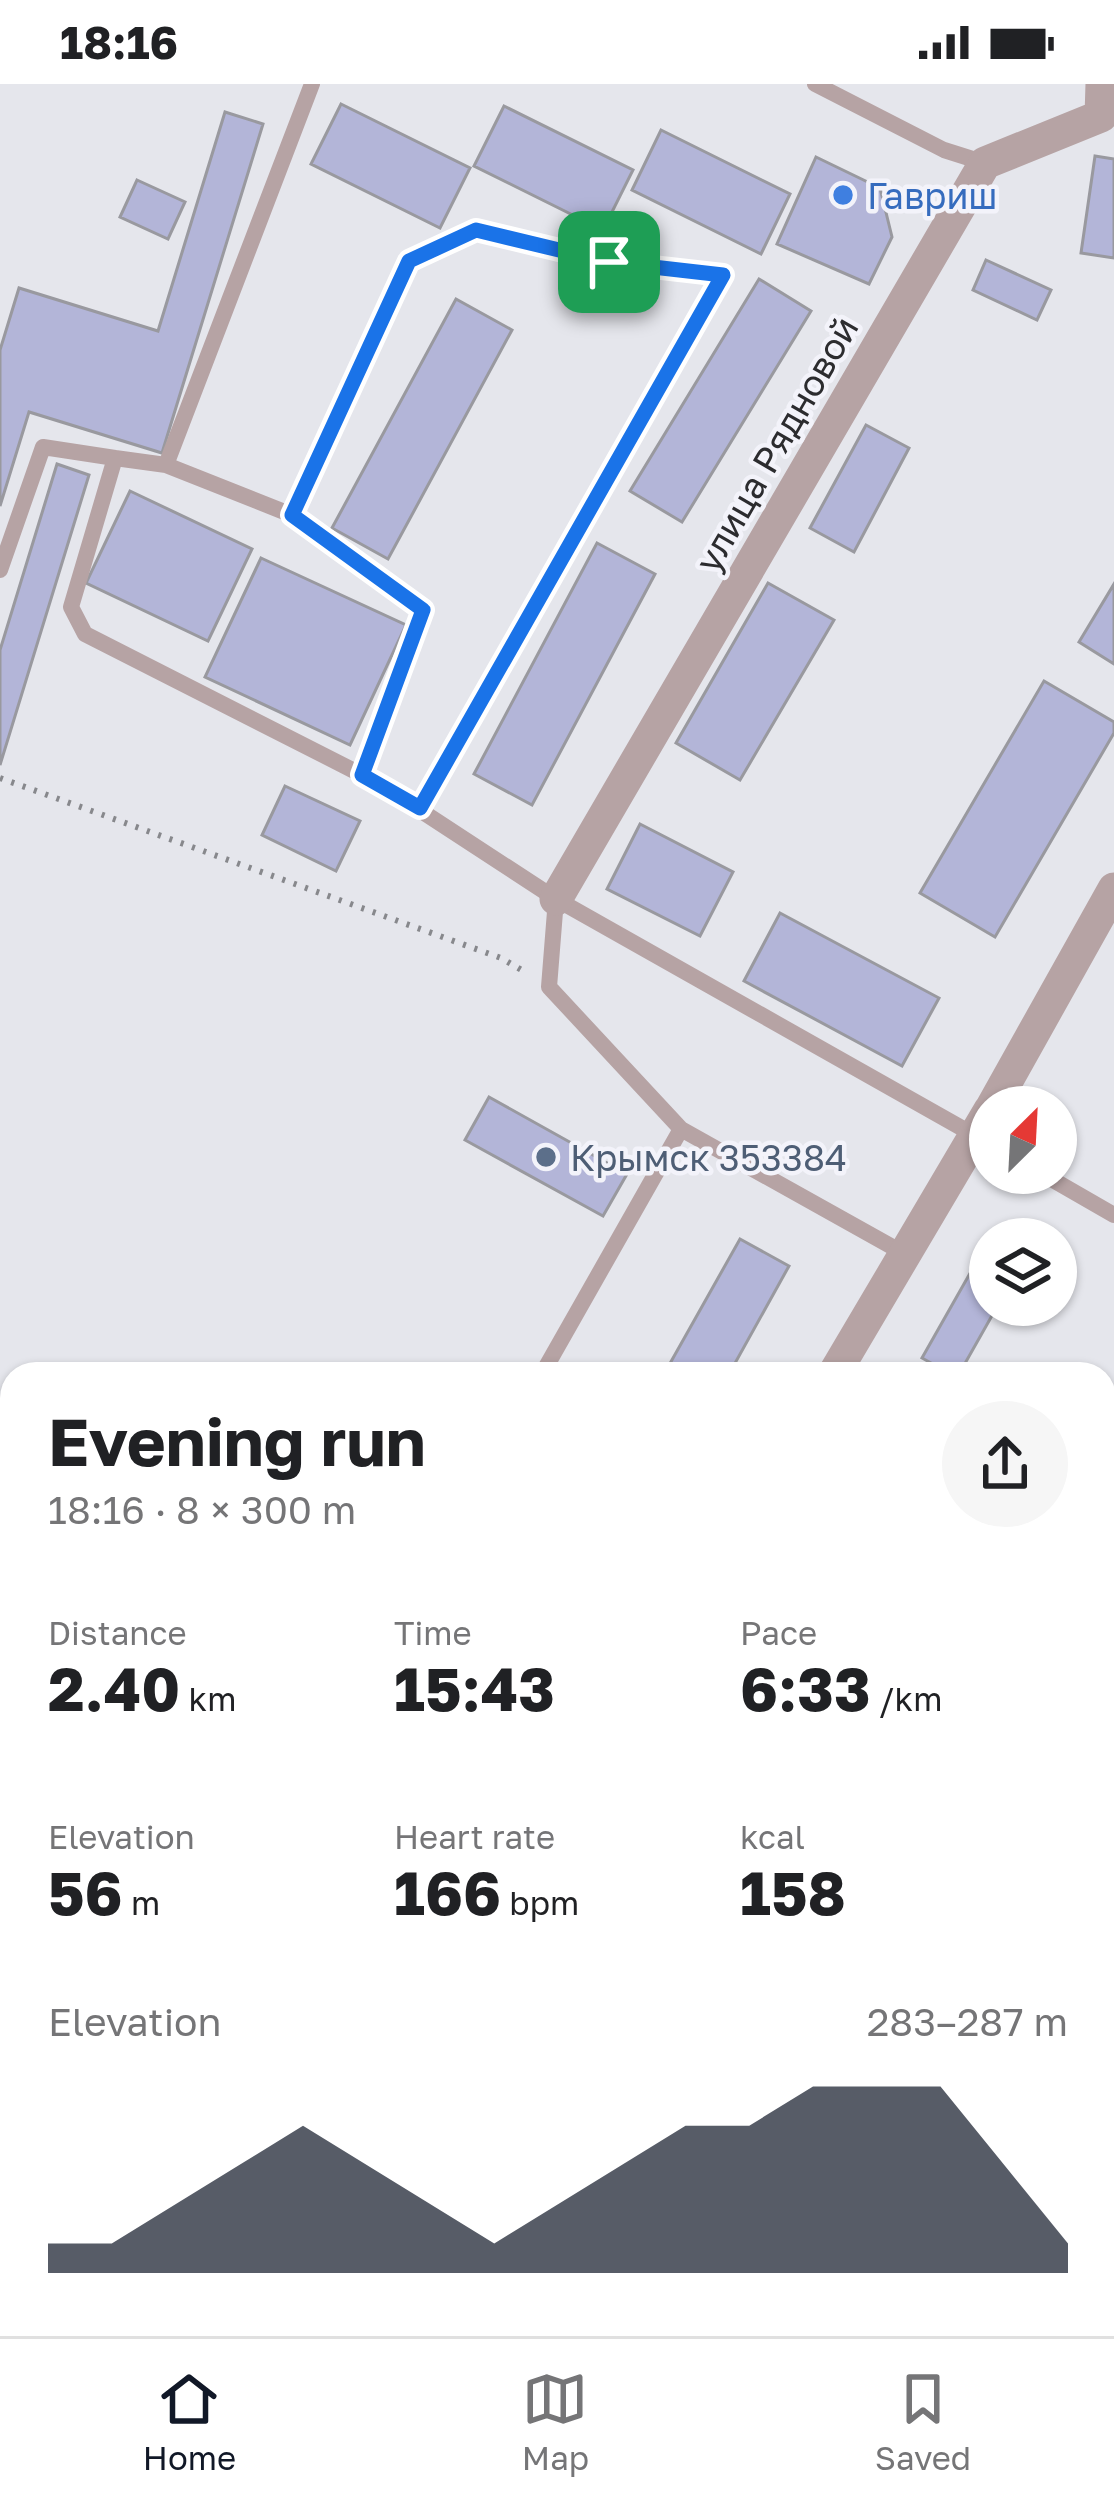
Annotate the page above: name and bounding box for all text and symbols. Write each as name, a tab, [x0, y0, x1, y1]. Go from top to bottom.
text: 18:16	[60, 15, 178, 69]
place label: Гавриш	[867, 174, 998, 217]
marker: Гавриш	[830, 182, 856, 208]
pin	[558, 211, 660, 313]
icon: arrive	[576, 229, 642, 295]
street label: улица Рядновой	[685, 309, 867, 579]
north arrow	[969, 1086, 1077, 1194]
map controls	[969, 1086, 1077, 1326]
place label: Крымск 353384	[570, 1136, 847, 1179]
marker: Крымск 353384	[533, 1144, 559, 1170]
button: layers	[969, 1218, 1077, 1326]
text: Evening run	[48, 1401, 426, 1481]
button: share	[942, 1401, 1068, 1527]
text: 18:16 · 8 × 300 m	[48, 1486, 356, 1533]
text: Distance	[48, 1613, 187, 1652]
text: Time	[394, 1613, 472, 1652]
text: Pace	[740, 1613, 817, 1652]
text: 2.40	[48, 1652, 180, 1724]
text: 15:43	[394, 1652, 555, 1724]
text: 6:33	[740, 1652, 871, 1724]
text: km	[180, 1679, 236, 1718]
text: /km	[871, 1679, 942, 1718]
text: Elevation	[48, 1817, 195, 1856]
text: Heart rate	[394, 1817, 555, 1856]
text: kcal	[740, 1817, 805, 1856]
text: 56	[48, 1856, 123, 1928]
text: 166	[394, 1856, 501, 1928]
text: 158	[740, 1856, 846, 1928]
text: m	[123, 1883, 160, 1922]
text: bpm	[501, 1883, 579, 1922]
text: Elevation	[48, 1998, 221, 2045]
text: 283–287 m	[867, 1998, 1068, 2045]
tab: Home	[143, 2366, 236, 2477]
tab: Map	[522, 2366, 589, 2477]
tab: Saved	[875, 2366, 971, 2477]

